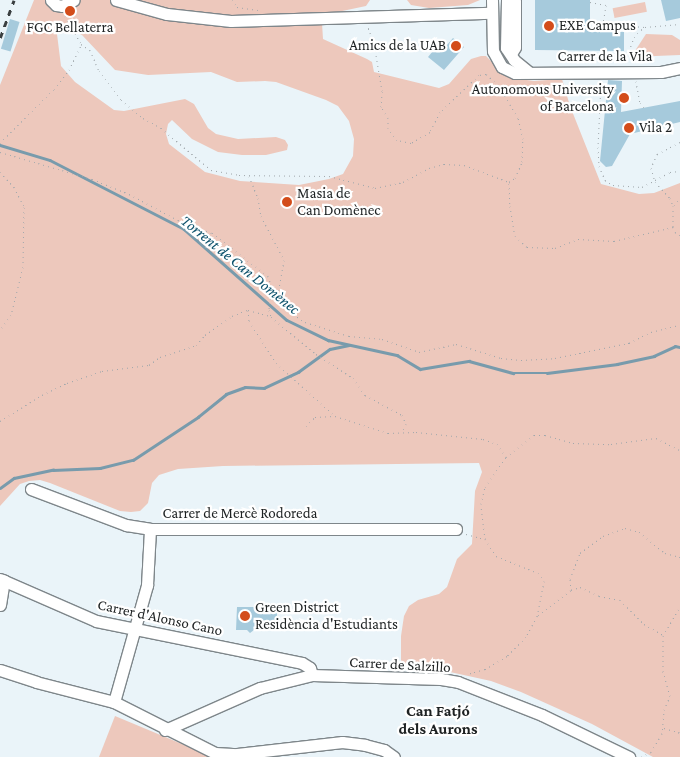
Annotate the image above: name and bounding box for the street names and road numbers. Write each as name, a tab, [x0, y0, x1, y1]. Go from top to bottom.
street label: Carrer de la Vila	[558, 48, 652, 66]
street label: Carrer de Mercè Rodoreda	[162, 505, 318, 523]
street label: Carrer d'Alonso Cano	[96, 596, 224, 640]
street label: Carrer de Salzillo	[349, 653, 451, 677]

